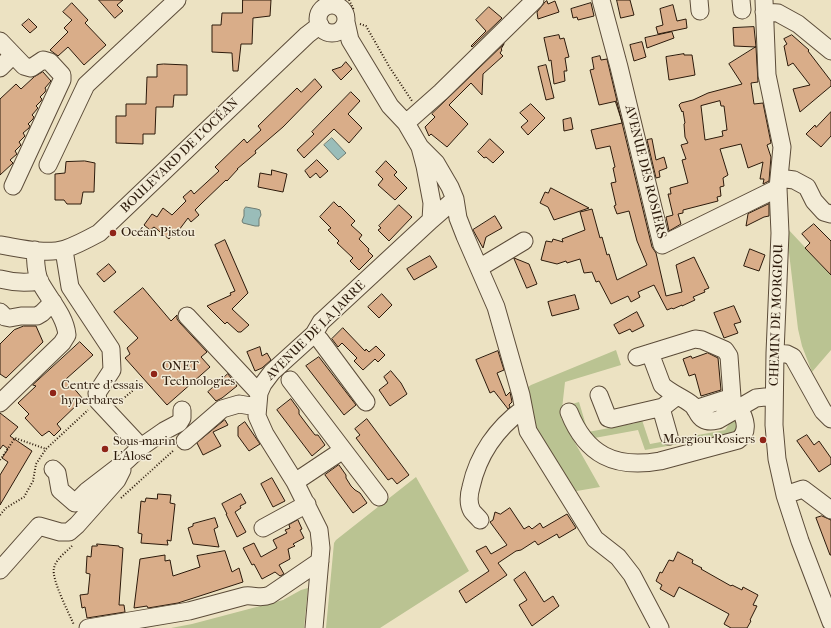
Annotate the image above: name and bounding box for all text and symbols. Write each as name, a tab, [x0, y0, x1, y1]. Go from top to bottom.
street label: BOULEVARD DE L'OCÉAN	[118, 95, 242, 217]
street label: AVENUE DES ROSIERS	[621, 104, 669, 240]
place label: Océan Pistou	[121, 225, 195, 241]
marker: Océan Pistou	[108, 228, 118, 238]
street label: CHEMIN DE MORGIOU	[767, 244, 787, 386]
street label: AVENUE DE LA JARRE	[263, 278, 369, 384]
place label: ONET Technologies	[162, 359, 235, 390]
marker: ONET Technologies	[149, 369, 159, 379]
place label: Centre d'essais hyperbares	[61, 378, 143, 409]
marker: Centre d'essais hyperbares	[48, 388, 58, 398]
place label: Morgiou Rosiers	[663, 432, 755, 448]
place label: Sous-marin L'Alose	[113, 434, 175, 465]
marker: Morgiou Rosiers	[758, 435, 768, 445]
marker: Sous-marin L'Alose	[100, 444, 110, 454]

